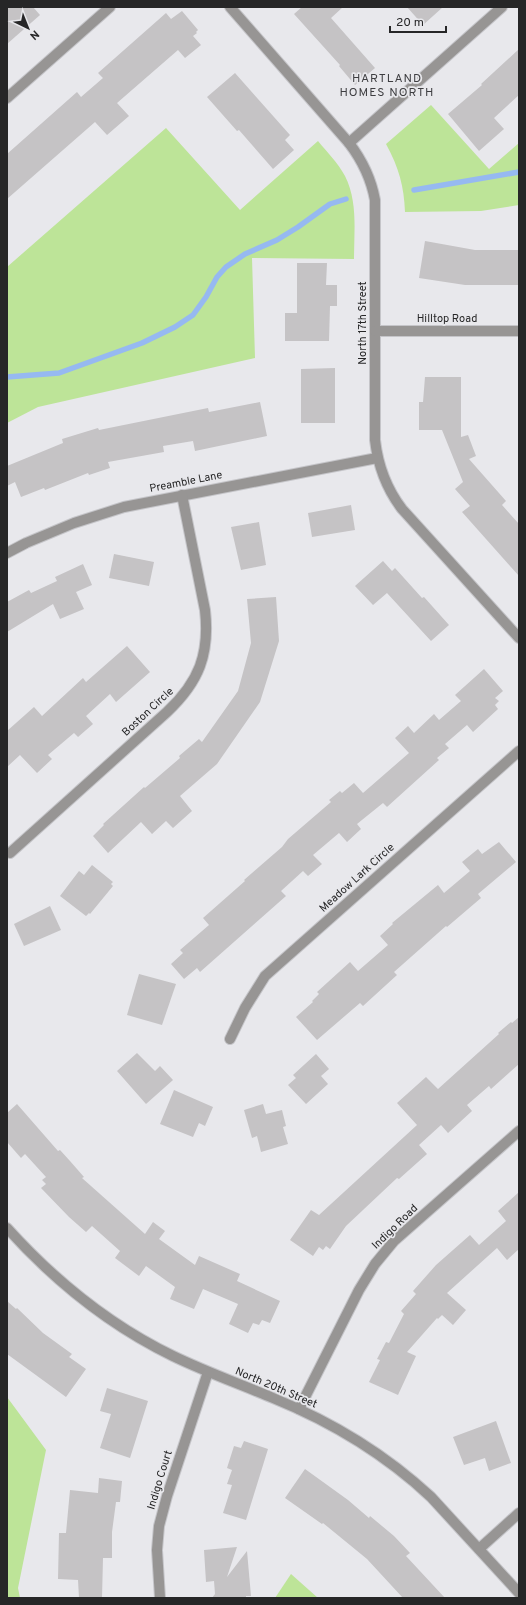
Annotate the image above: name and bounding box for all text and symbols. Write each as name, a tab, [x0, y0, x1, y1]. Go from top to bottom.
north arrow	[8, 8, 48, 48]
scale bar	[390, 8, 446, 34]
text: 20 m	[396, 15, 424, 31]
text: N	[26, 27, 42, 42]
district label: HARTLAND HOMES NORTH	[340, 71, 434, 101]
street label: North 17th Street	[356, 281, 370, 365]
street label: Hilltop Road	[417, 312, 477, 326]
street label: Preamble Lane	[148, 468, 224, 496]
street label: Boston Circle	[119, 684, 177, 739]
street label: Meadow Lark Circle	[317, 841, 398, 915]
street label: Indigo Road	[369, 1202, 421, 1252]
street label: North 20th Street	[233, 1364, 319, 1412]
street label: Indigo Court	[144, 1449, 176, 1511]

